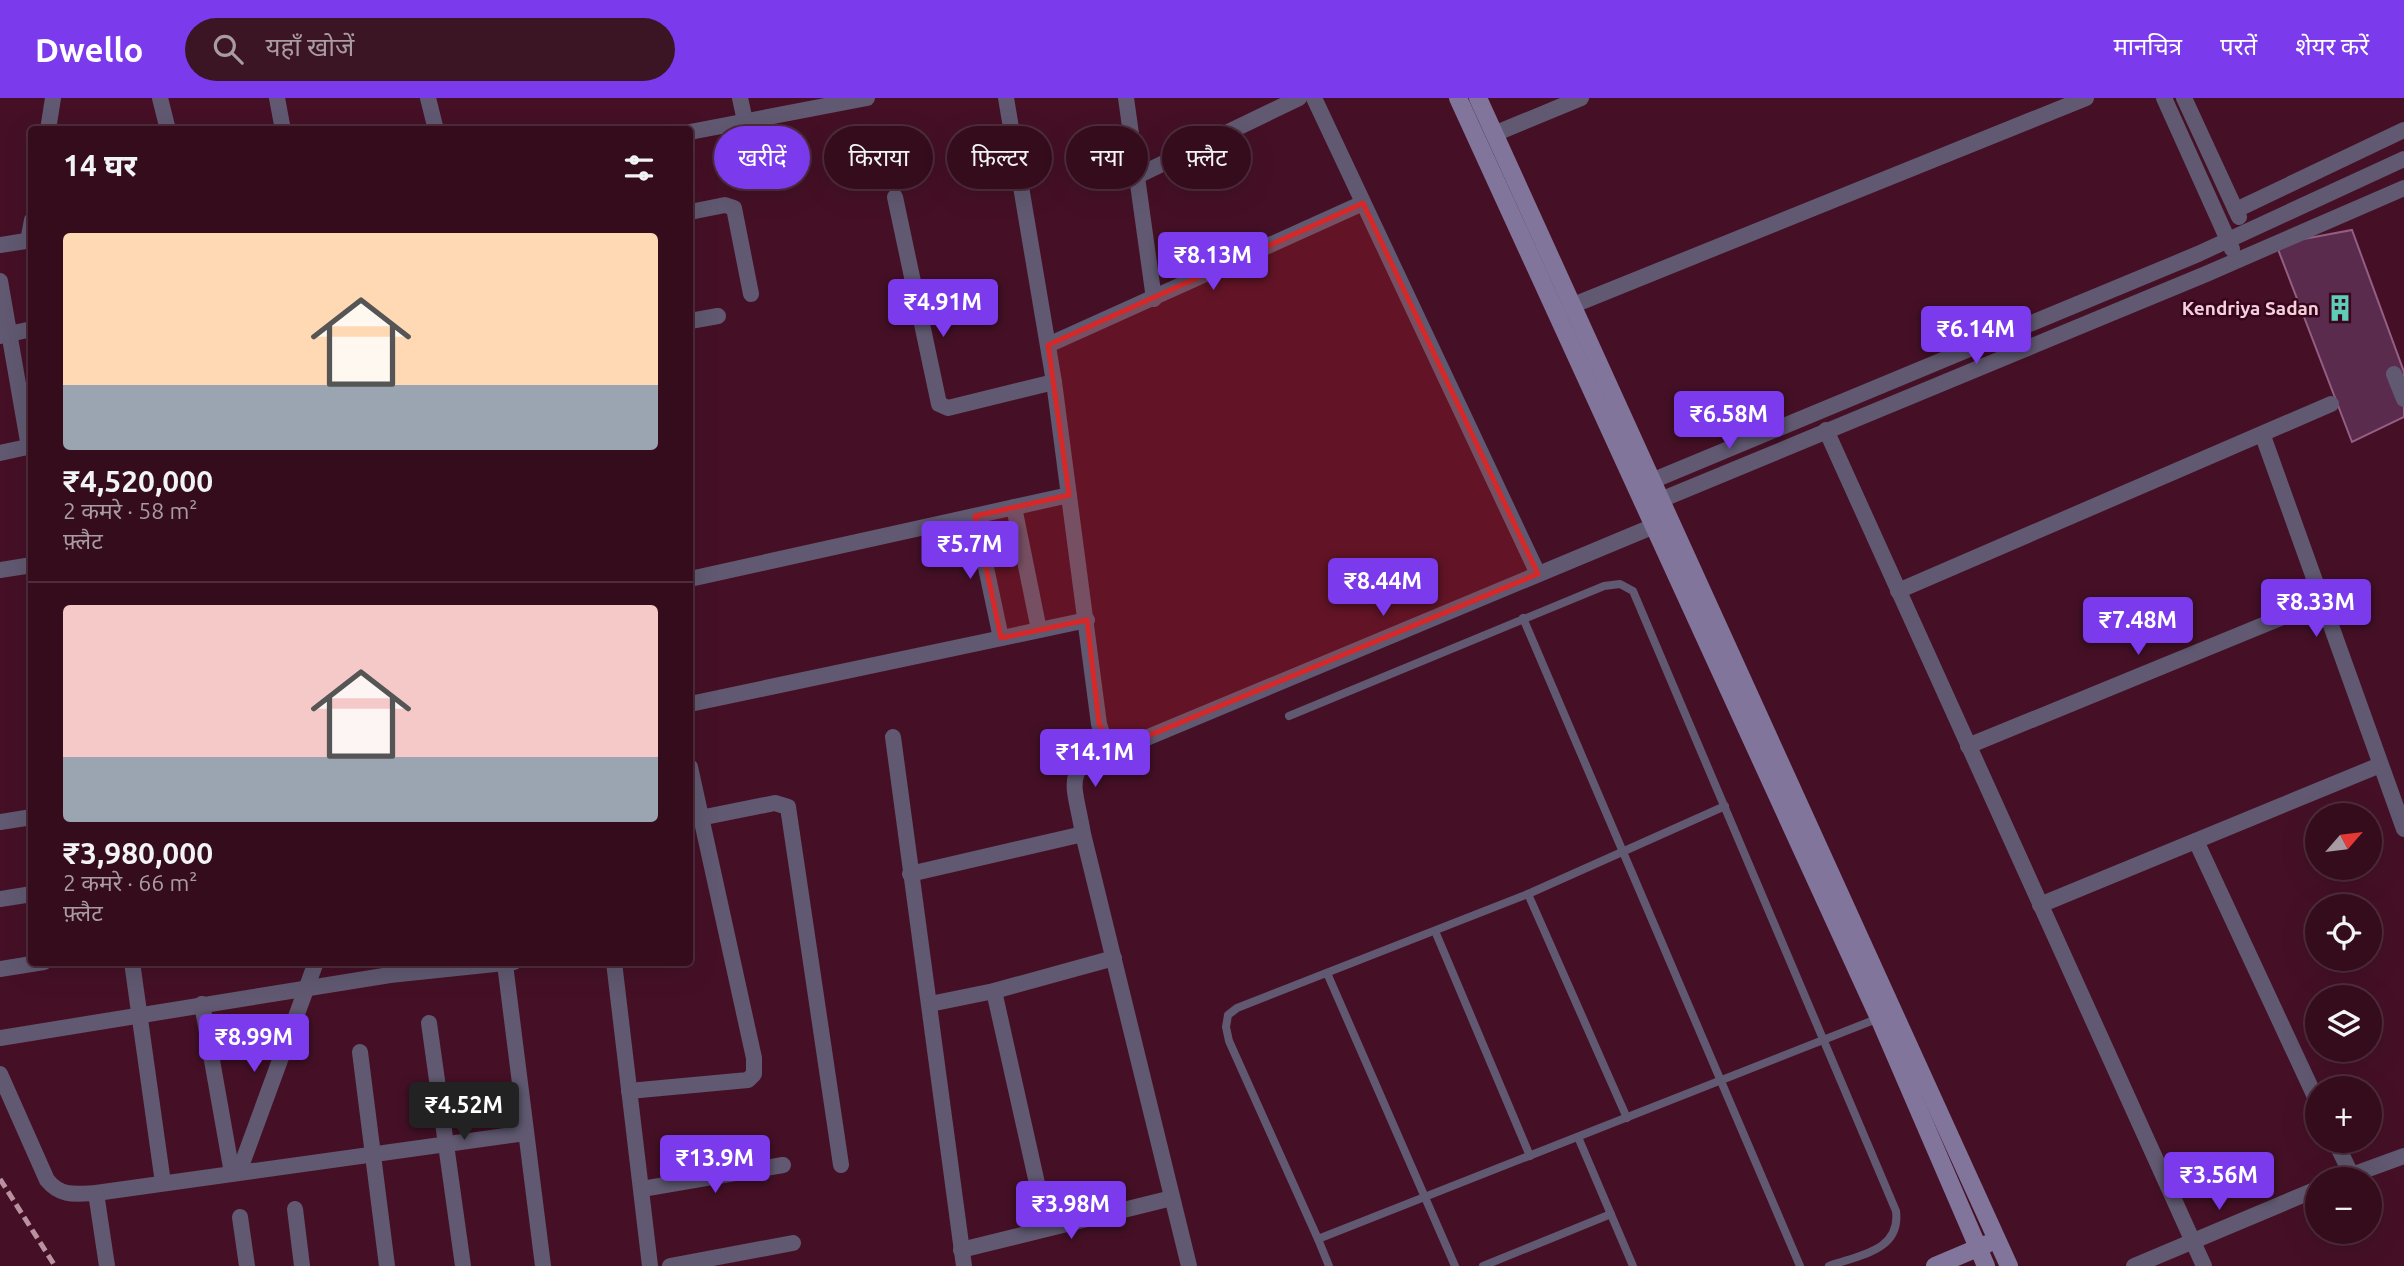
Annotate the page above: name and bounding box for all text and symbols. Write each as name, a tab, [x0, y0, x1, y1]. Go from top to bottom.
search box	[185, 18, 675, 81]
icon: search	[209, 30, 247, 68]
text: Dwello	[35, 31, 143, 68]
text: यहाँ खोजें	[265, 32, 354, 61]
text: मानचित्र	[2113, 33, 2182, 60]
text: परतें	[2220, 33, 2257, 60]
text: शेयर करें	[2295, 33, 2369, 60]
chip: खरीदें	[714, 126, 810, 189]
chip: किराया	[824, 126, 933, 189]
chip: फ़िल्टर	[947, 126, 1052, 189]
chip: नया	[1066, 126, 1148, 189]
chip: फ़्लैट	[1162, 126, 1251, 189]
text: 14 घर	[63, 148, 137, 182]
icon: filters	[620, 149, 658, 187]
pin: ₹8.13M	[1156, 232, 1270, 292]
text: ₹8.13M	[1174, 242, 1252, 267]
icon: home	[298, 279, 424, 405]
pin: ₹4.91M	[886, 280, 1000, 339]
text: ₹4.91M	[904, 289, 982, 314]
building icon: Kendriya Sadan	[2325, 293, 2355, 323]
place label: Kendriya Sadan	[2182, 297, 2319, 319]
pin: ₹6.14M	[1919, 306, 2033, 366]
text: ₹6.14M	[1937, 316, 2015, 341]
pin: ₹6.58M	[1672, 392, 1786, 451]
text: ₹6.58M	[1690, 401, 1768, 426]
text: ₹4,520,000	[63, 464, 213, 498]
text: 2 कमरे · 58 m²	[63, 498, 198, 523]
pin: ₹5.7M	[921, 522, 1019, 581]
text: फ़्लैट	[63, 528, 103, 553]
text: ₹5.7M	[937, 531, 1003, 556]
pin: ₹8.44M	[1326, 559, 1440, 618]
text: ₹8.44M	[1344, 568, 1422, 593]
pin: ₹8.33M	[2259, 580, 2373, 639]
text: ₹8.33M	[2277, 589, 2355, 614]
pin: ₹7.48M	[2081, 598, 2195, 657]
text: ₹7.48M	[2099, 607, 2177, 632]
icon: home	[298, 651, 424, 777]
pin: ₹14.1M	[1038, 730, 1152, 789]
text: ₹14.1M	[1056, 739, 1134, 764]
north arrow	[2305, 803, 2382, 880]
map controls	[2305, 803, 2382, 1244]
text: ₹3,980,000	[63, 836, 213, 870]
text: 2 कमरे · 66 m²	[63, 870, 198, 895]
button: locate	[2305, 894, 2382, 971]
text: फ़्लैट	[63, 900, 103, 925]
button: layers	[2305, 985, 2382, 1062]
pin: ₹8.99M	[197, 1014, 311, 1074]
text: ₹8.99M	[215, 1024, 293, 1049]
button: +	[2305, 1076, 2382, 1153]
pin: ₹4.52M	[407, 1082, 521, 1142]
text: ₹4.52M	[425, 1092, 503, 1117]
pin: ₹13.9M	[658, 1136, 772, 1195]
text: ₹13.9M	[676, 1145, 754, 1170]
pin: ₹3.56M	[2162, 1152, 2276, 1212]
text: ₹3.56M	[2180, 1162, 2258, 1187]
button: −	[2305, 1167, 2382, 1244]
pin: ₹3.98M	[1014, 1182, 1128, 1241]
text: ₹3.98M	[1032, 1191, 1110, 1216]

